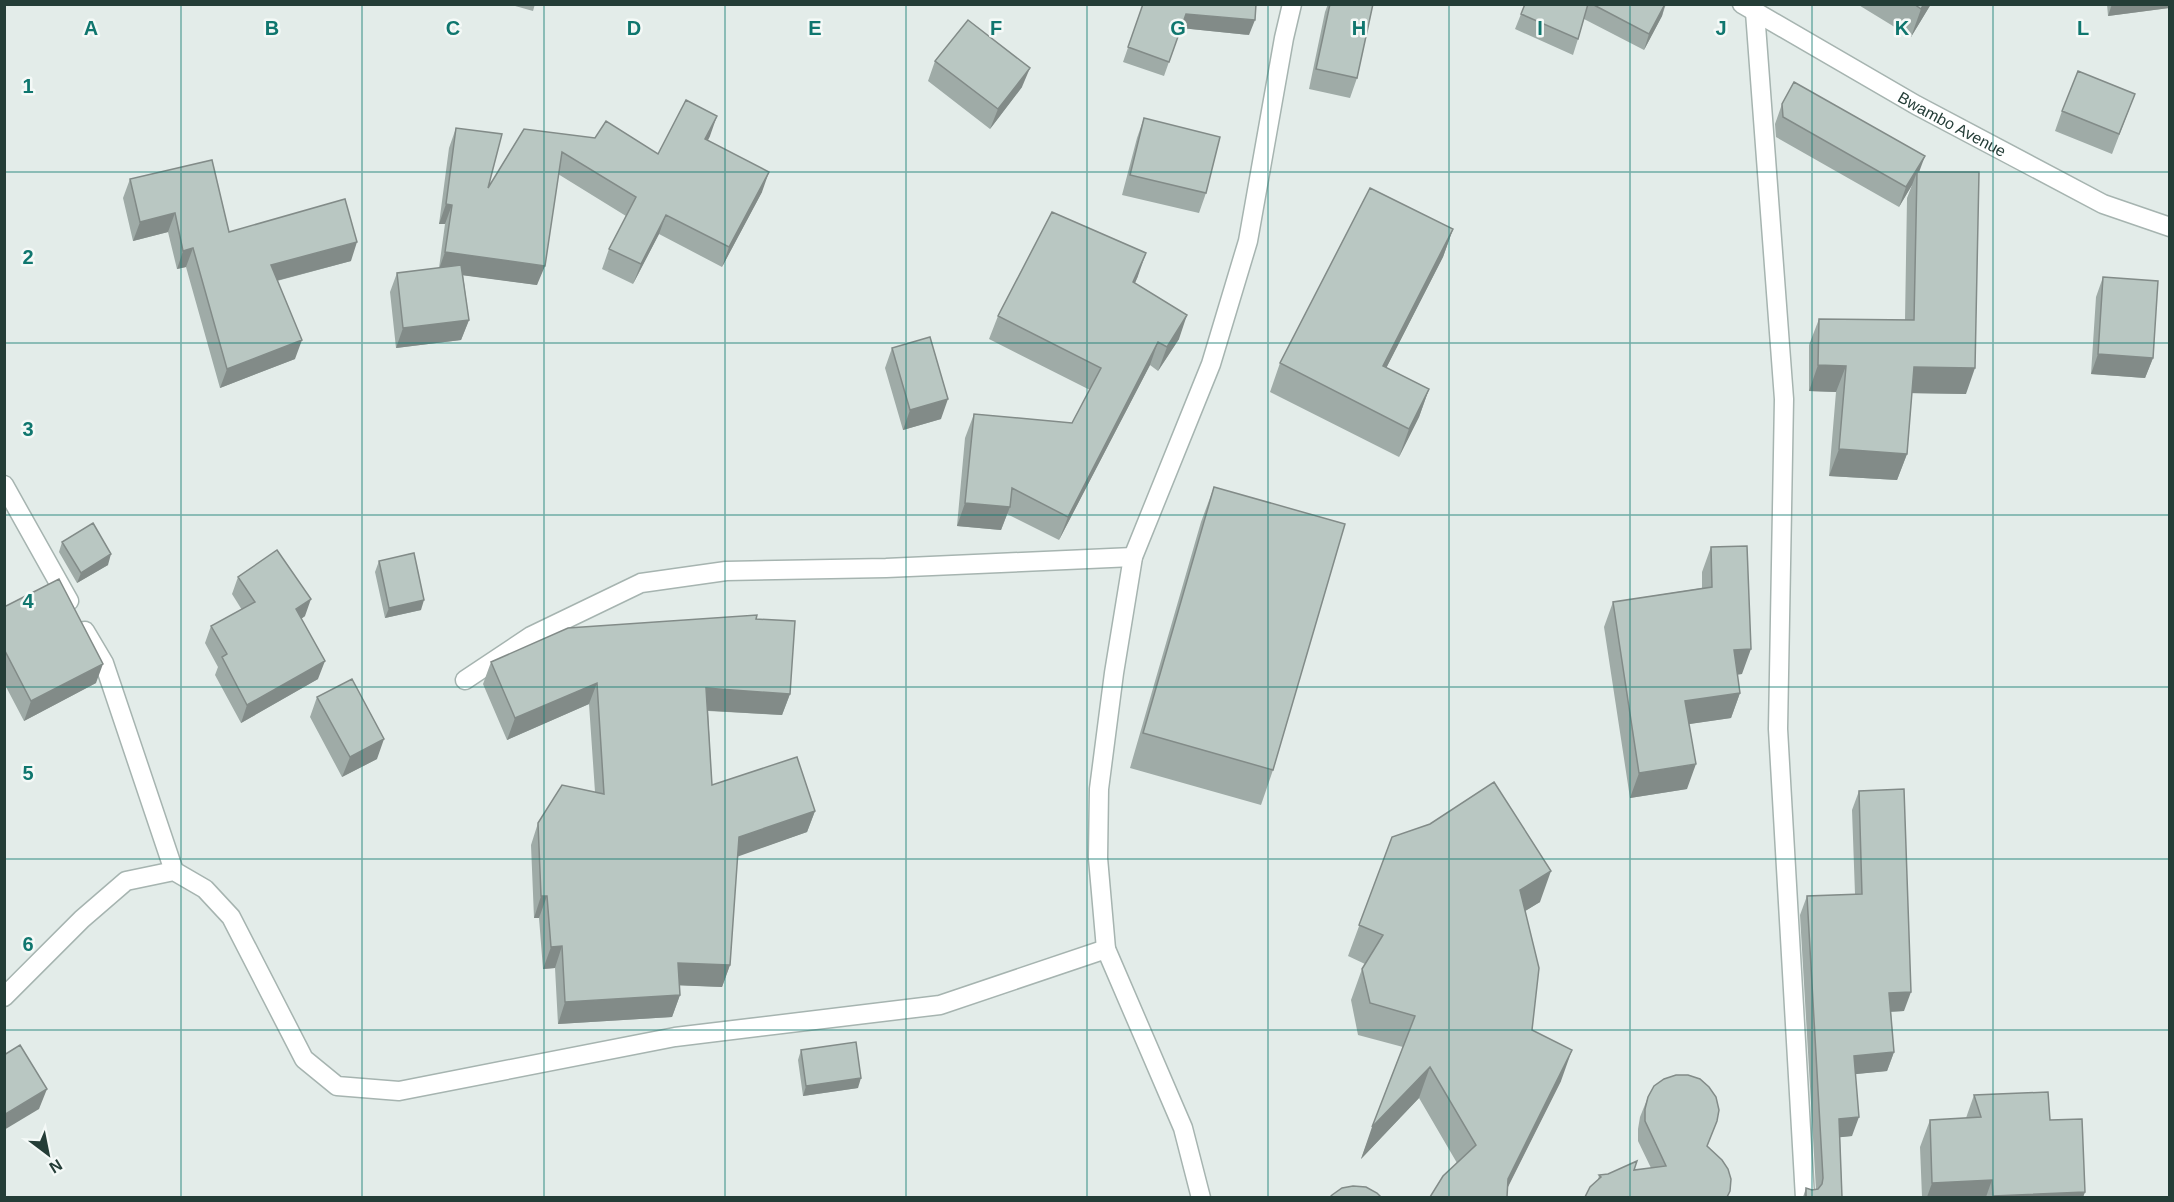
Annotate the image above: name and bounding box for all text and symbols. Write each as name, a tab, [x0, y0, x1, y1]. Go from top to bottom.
text: A	[84, 17, 98, 39]
text: B	[265, 17, 279, 39]
text: C	[446, 17, 460, 39]
text: D	[627, 17, 641, 39]
text: E	[808, 17, 822, 39]
text: F	[990, 17, 1002, 39]
text: G	[1170, 17, 1186, 39]
text: H	[1352, 17, 1366, 39]
text: I	[1537, 17, 1543, 39]
text: J	[1715, 17, 1727, 39]
text: K	[1895, 17, 1910, 39]
text: L	[2077, 17, 2089, 39]
text: 1	[22, 75, 34, 97]
street label: Bwambo Avenue	[1895, 88, 2009, 160]
text: 2	[22, 246, 34, 268]
text: 3	[22, 418, 34, 440]
text: 4	[22, 590, 34, 612]
text: 5	[22, 762, 34, 784]
text: 6	[22, 933, 34, 955]
north arrow	[18, 1124, 78, 1184]
text: N	[46, 1156, 65, 1177]

